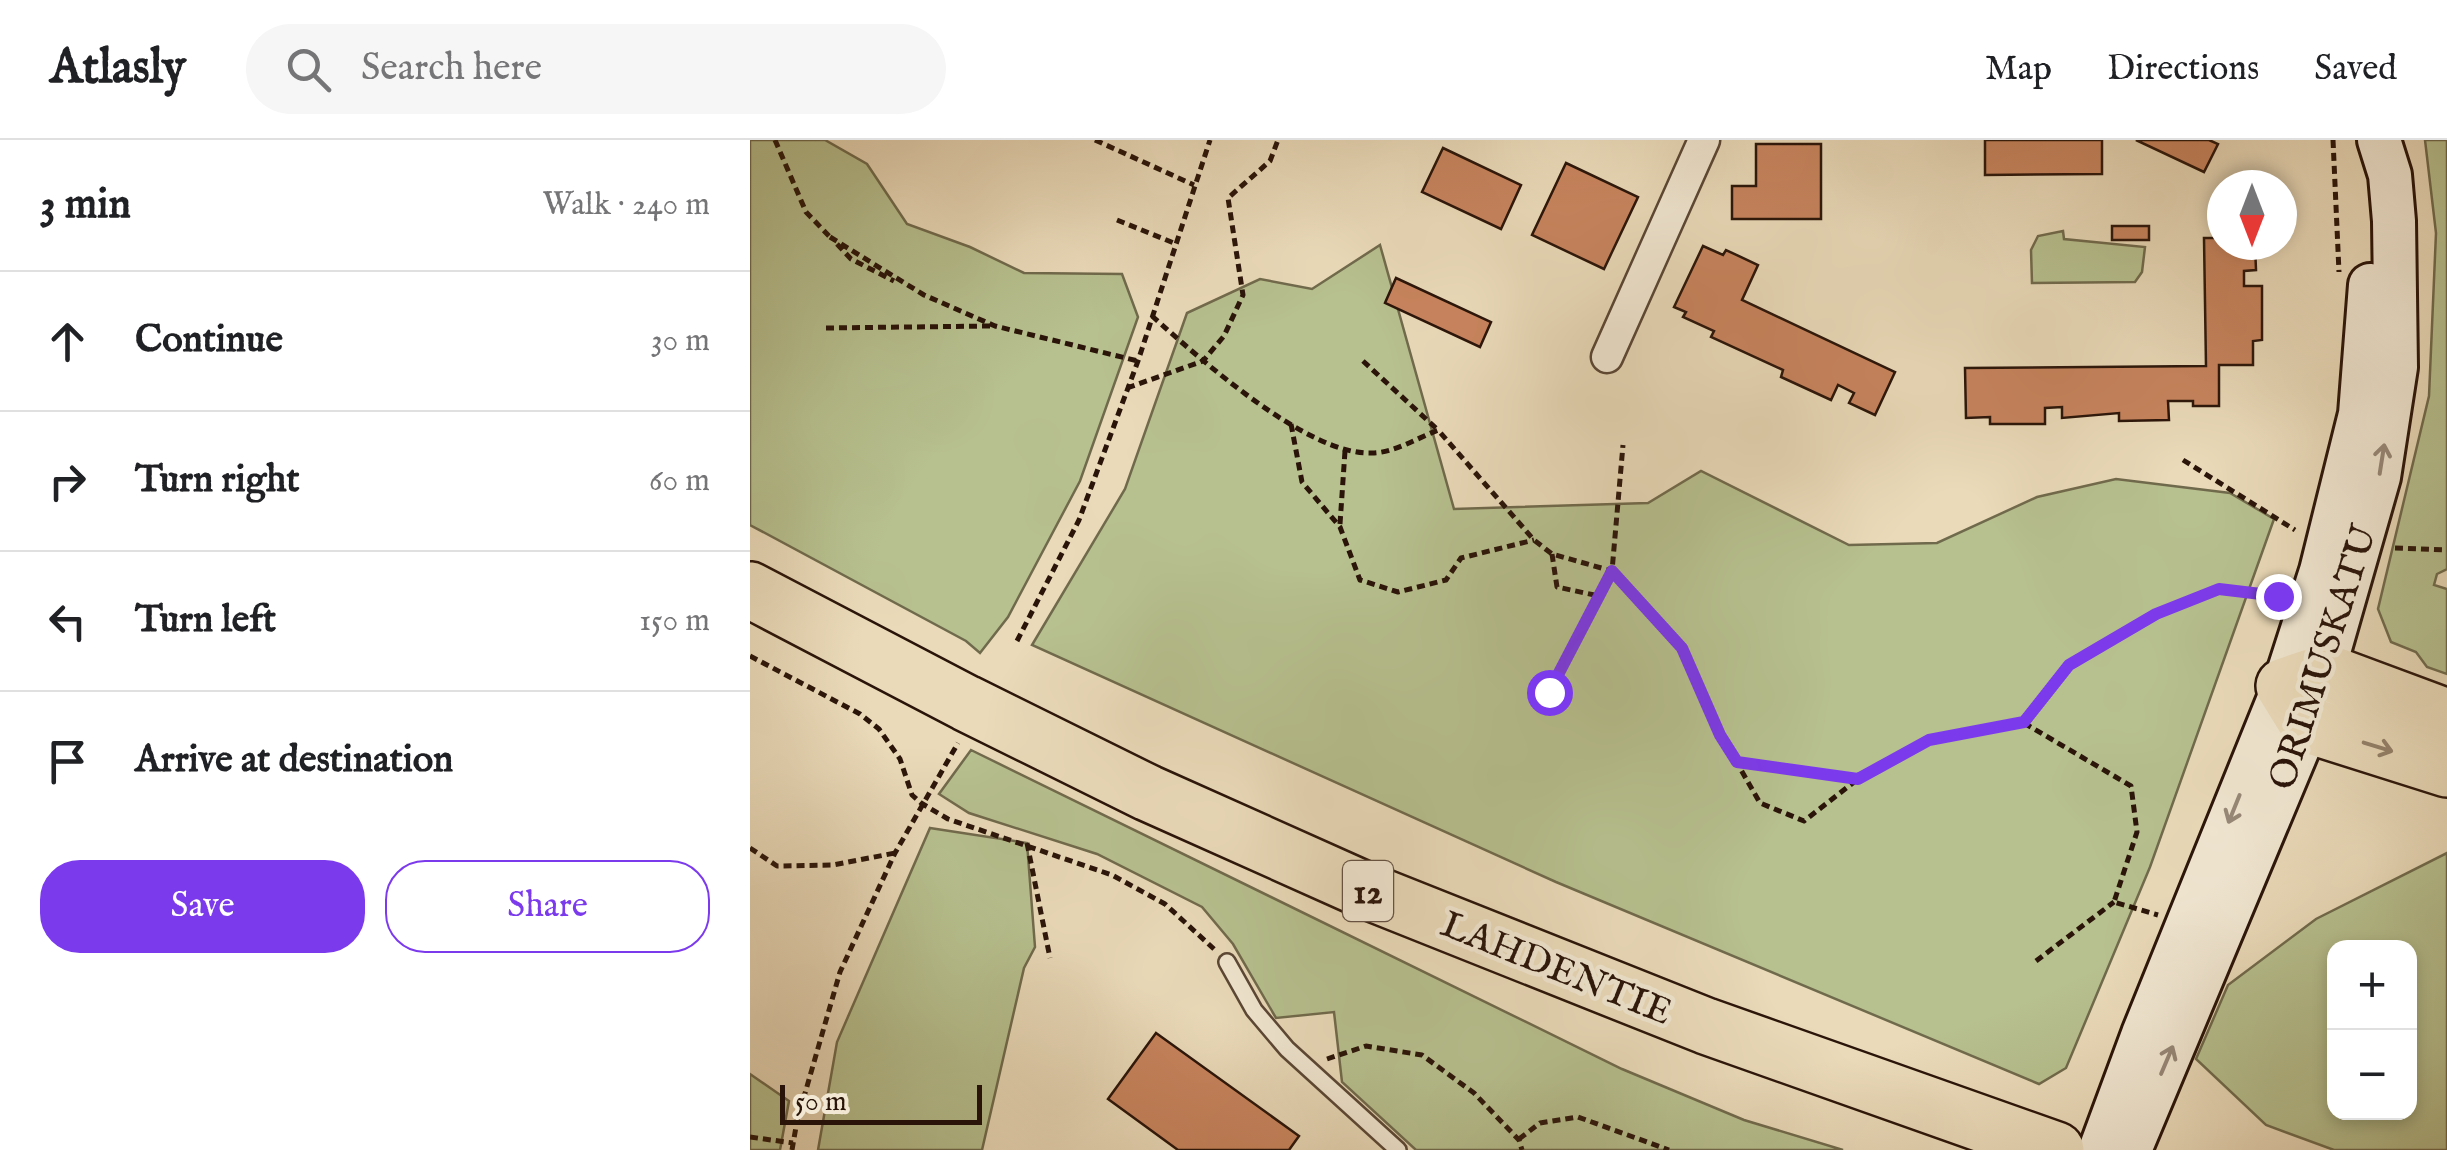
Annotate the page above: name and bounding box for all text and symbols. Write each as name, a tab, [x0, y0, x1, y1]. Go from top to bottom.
search box	[246, 24, 946, 114]
text: Atlasly	[50, 39, 186, 99]
icon: search	[281, 42, 336, 97]
text: Search here	[361, 45, 542, 93]
text: Map	[1985, 47, 2052, 92]
text: Directions	[2107, 47, 2259, 92]
text: Saved	[2314, 47, 2397, 92]
north arrow	[2207, 170, 2297, 260]
text: 3 min	[40, 179, 131, 232]
text: Walk · 240 m	[543, 185, 710, 226]
icon: ahead	[40, 314, 95, 369]
text: Continue	[135, 317, 283, 365]
text: 30 m	[651, 321, 710, 362]
one-way arrow	[2373, 443, 2392, 475]
icon: right	[40, 454, 95, 509]
text: Turn right	[135, 457, 299, 505]
text: 60 m	[649, 461, 710, 502]
street label: ORIMUSKATU	[2259, 519, 2390, 796]
route end	[2256, 574, 2302, 620]
icon: left	[40, 594, 95, 649]
text: Turn left	[135, 597, 276, 645]
text: 150 m	[639, 601, 710, 642]
route start	[1527, 670, 1573, 716]
icon: arrive	[40, 734, 95, 789]
text: Arrive at destination	[135, 737, 453, 785]
one-way arrow	[2361, 739, 2393, 757]
one-way arrow	[2224, 793, 2242, 823]
button: Save	[40, 860, 365, 953]
button: Share	[385, 860, 710, 953]
road number: 12	[1343, 861, 1393, 921]
street label: LAHDENTIE	[1433, 902, 1678, 1038]
map controls	[2327, 940, 2417, 1120]
button: +	[2327, 940, 2417, 1030]
button: −	[2327, 1030, 2417, 1120]
one-way arrow	[2159, 1045, 2177, 1076]
scale bar	[780, 1080, 982, 1124]
text: 50 m	[795, 1085, 847, 1120]

